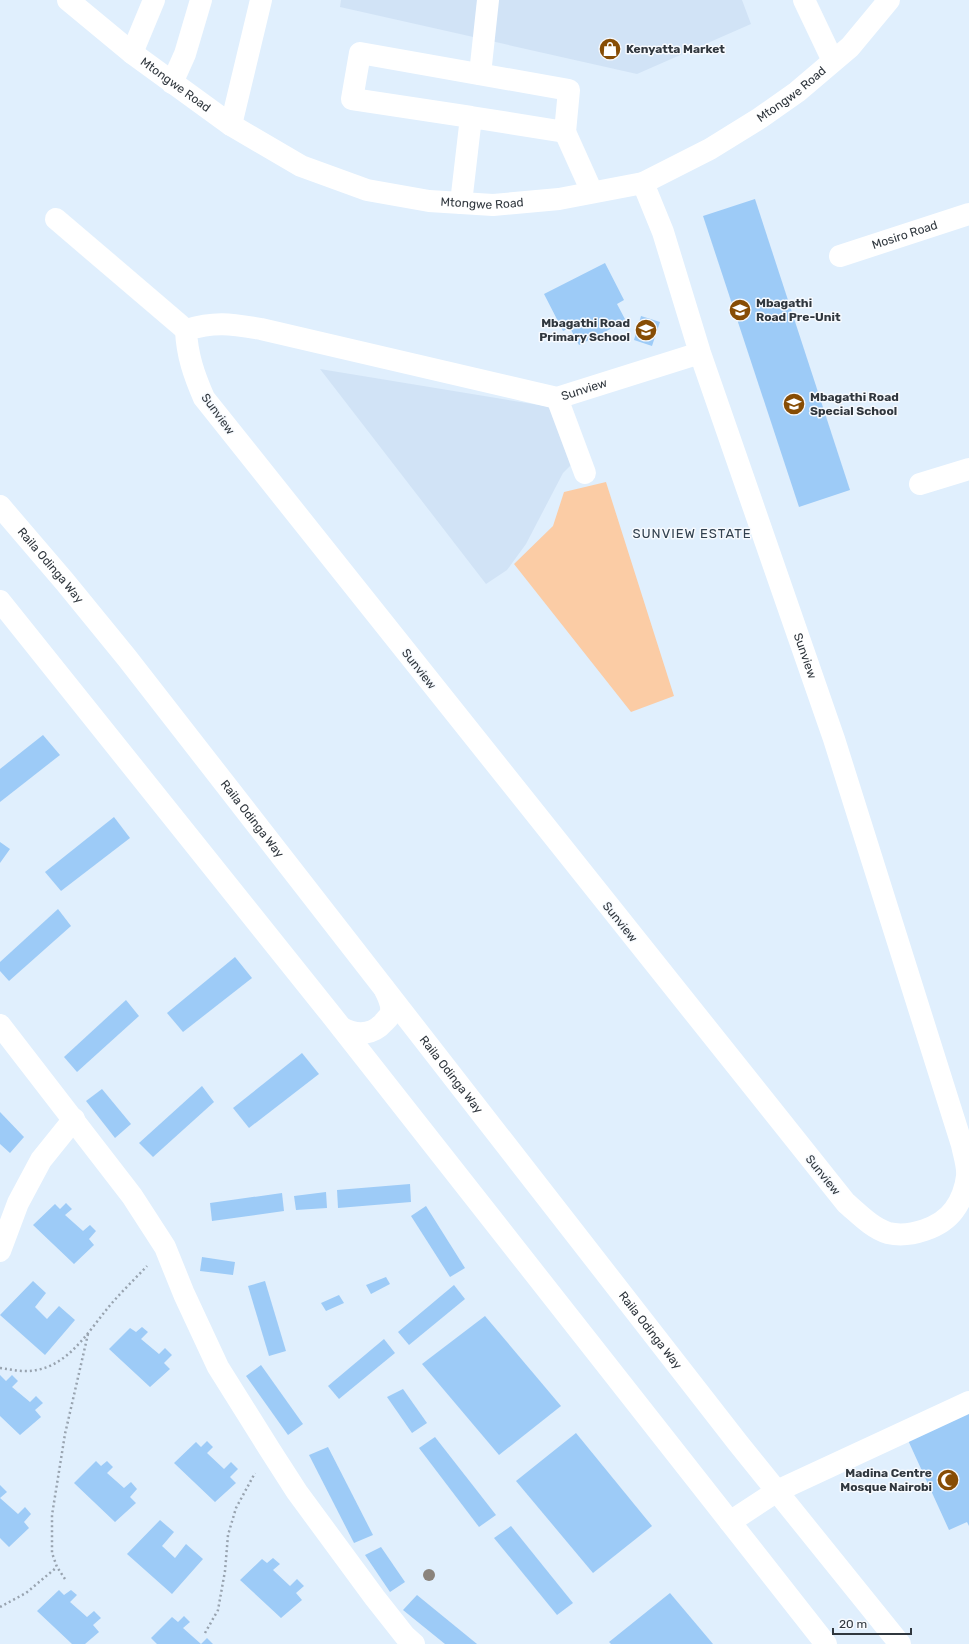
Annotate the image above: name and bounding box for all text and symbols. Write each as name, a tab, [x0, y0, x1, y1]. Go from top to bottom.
shop icon: Kenyatta Market	[597, 36, 623, 62]
place label: Kenyatta Market	[626, 42, 725, 56]
street label: Mtongwe Road	[138, 55, 213, 115]
street label: Mtongwe Road	[754, 64, 829, 125]
street label: Mtongwe Road	[440, 195, 524, 212]
street label: Mosiro Road	[870, 218, 939, 252]
place label: Mbagathi Road Pre-Unit	[756, 296, 841, 324]
school or university icon: Mbagathi Road Pre-Unit	[727, 297, 753, 323]
place label: Mbagathi Road Primary School	[539, 316, 630, 344]
school or university icon: Mbagathi Road Primary School	[633, 317, 659, 343]
street label: Sunview	[559, 376, 609, 403]
place label: Mbagathi Road Special School	[810, 390, 899, 418]
street label: Sunview	[198, 391, 238, 438]
school or university icon: Mbagathi Road Special School	[781, 391, 807, 417]
street label: Raila Odinga Way	[15, 525, 87, 606]
district label: SUNVIEW ESTATE	[632, 526, 752, 541]
street label: Sunview	[791, 631, 820, 681]
street label: Sunview	[399, 646, 439, 692]
street label: Raila Odinga Way	[218, 777, 287, 861]
street label: Sunview	[600, 899, 641, 945]
street label: Raila Odinga Way	[417, 1033, 486, 1116]
street label: Sunview	[803, 1152, 844, 1198]
street label: Raila Odinga Way	[616, 1289, 685, 1372]
place label: Madina Centre Mosque Nairobi	[840, 1466, 932, 1494]
mosque icon: Madina Centre Mosque Nairobi	[935, 1467, 961, 1493]
scale bar	[833, 1610, 911, 1636]
text: 20 m	[839, 1617, 867, 1631]

